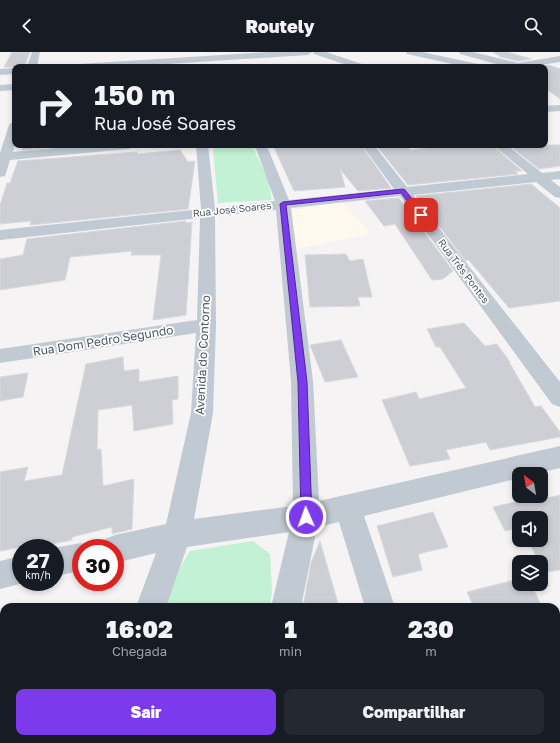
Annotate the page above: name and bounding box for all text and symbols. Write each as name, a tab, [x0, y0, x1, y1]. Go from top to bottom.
icon: back	[16, 15, 38, 37]
text: Routely	[246, 15, 314, 37]
icon: search	[522, 15, 544, 37]
text: 150 m	[94, 78, 175, 111]
icon: right	[28, 80, 80, 132]
text: Rua José Soares	[94, 112, 236, 134]
pin	[404, 198, 438, 232]
street label: Rua José Soares	[192, 199, 272, 219]
icon: arrive	[410, 204, 432, 226]
street label: Rua Três Pontes	[436, 237, 492, 305]
street label: Avenida do Contorno	[192, 295, 213, 415]
street label: Rua Dom Pedro Segundo	[31, 322, 174, 359]
north arrow	[512, 467, 548, 503]
map controls	[512, 467, 548, 591]
position arrow	[285, 496, 327, 538]
button: sound	[512, 511, 548, 547]
speed limit sign: 30	[72, 539, 124, 591]
text: 27	[26, 548, 50, 572]
button: layers	[512, 555, 548, 591]
text: km/h	[25, 569, 51, 581]
text: 16:02	[106, 614, 173, 643]
text: 1	[284, 614, 297, 643]
text: 230	[408, 614, 454, 643]
text: Chegada	[112, 643, 167, 659]
text: min	[279, 643, 302, 659]
text: m	[425, 643, 437, 659]
button: Sair	[16, 689, 276, 735]
button: Compartilhar	[284, 689, 544, 735]

